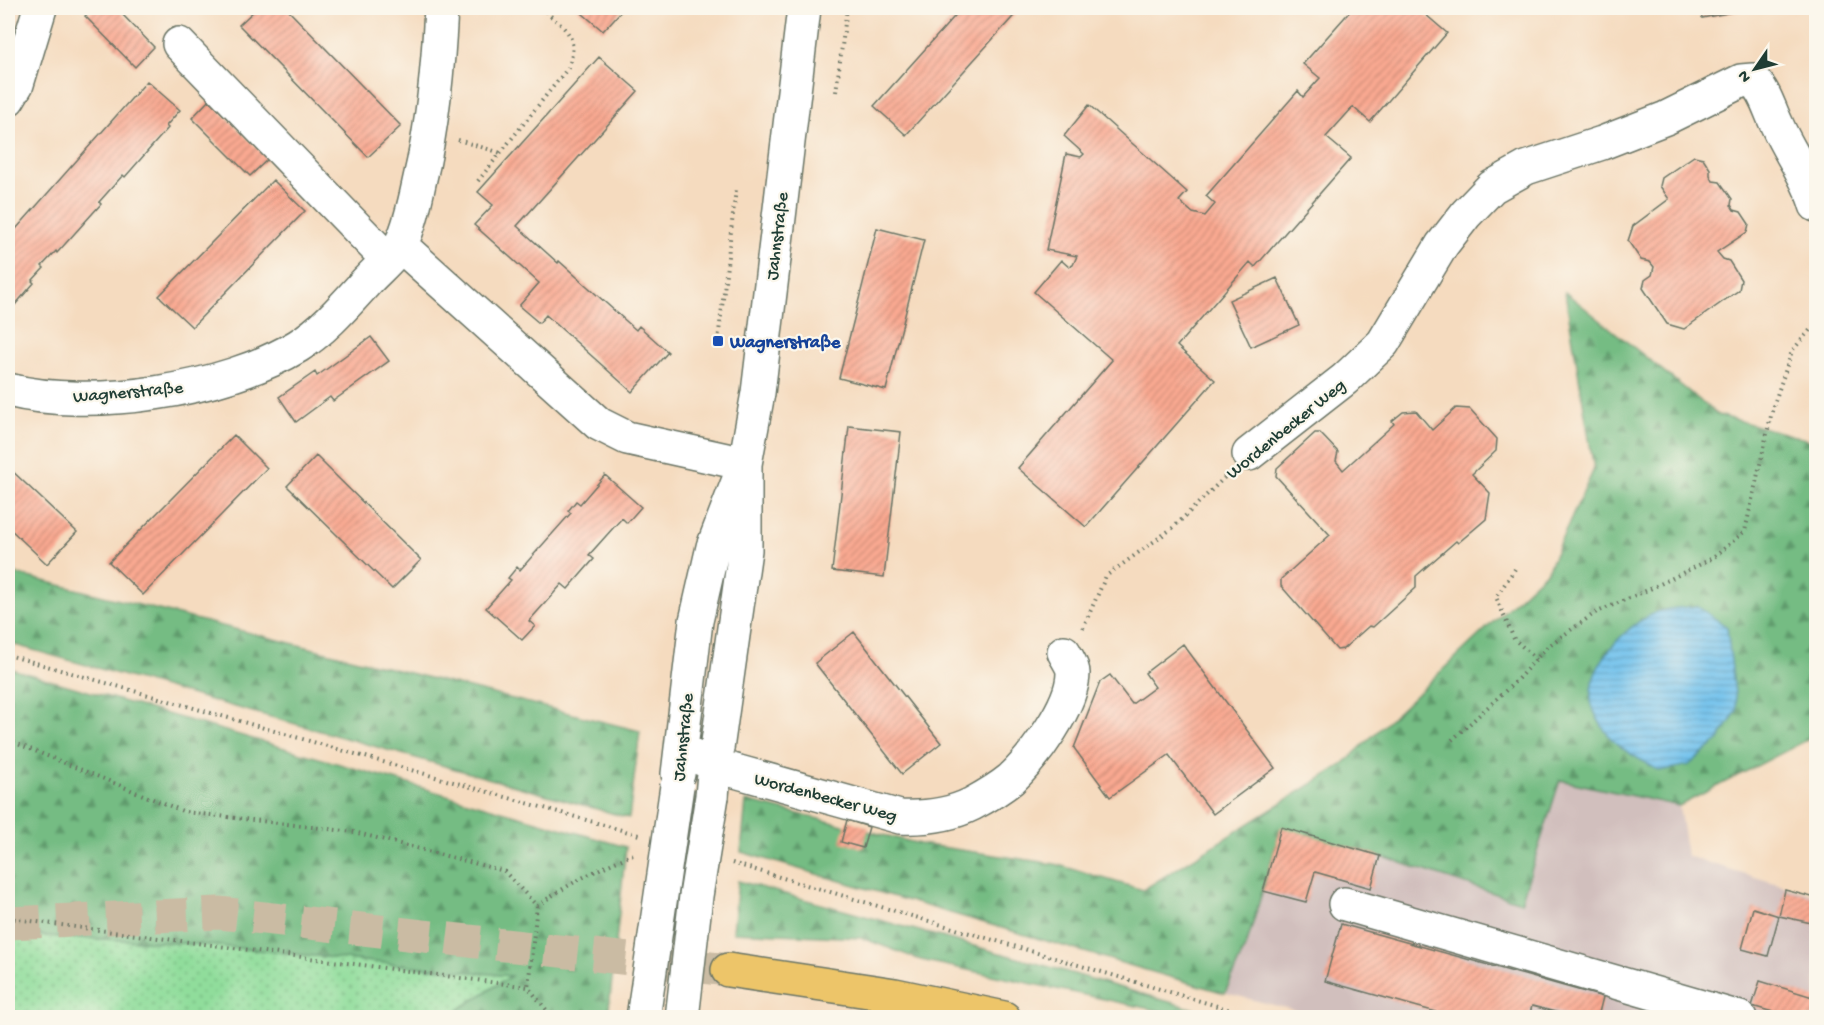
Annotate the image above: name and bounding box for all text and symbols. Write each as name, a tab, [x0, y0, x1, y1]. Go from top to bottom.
north arrow	[1725, 39, 1785, 99]
text: N	[1734, 65, 1756, 85]
street label: Jahnstraße	[763, 190, 794, 281]
place label: Wagnerstraße	[729, 333, 841, 354]
marker: Wagnerstraße	[711, 334, 725, 348]
street label: Wordenbecker Weg	[1223, 375, 1350, 484]
street label: Wagnerstraße	[72, 378, 185, 409]
street label: Jahnstraße	[669, 692, 700, 782]
street label: Wordenbecker Weg	[752, 769, 899, 828]

